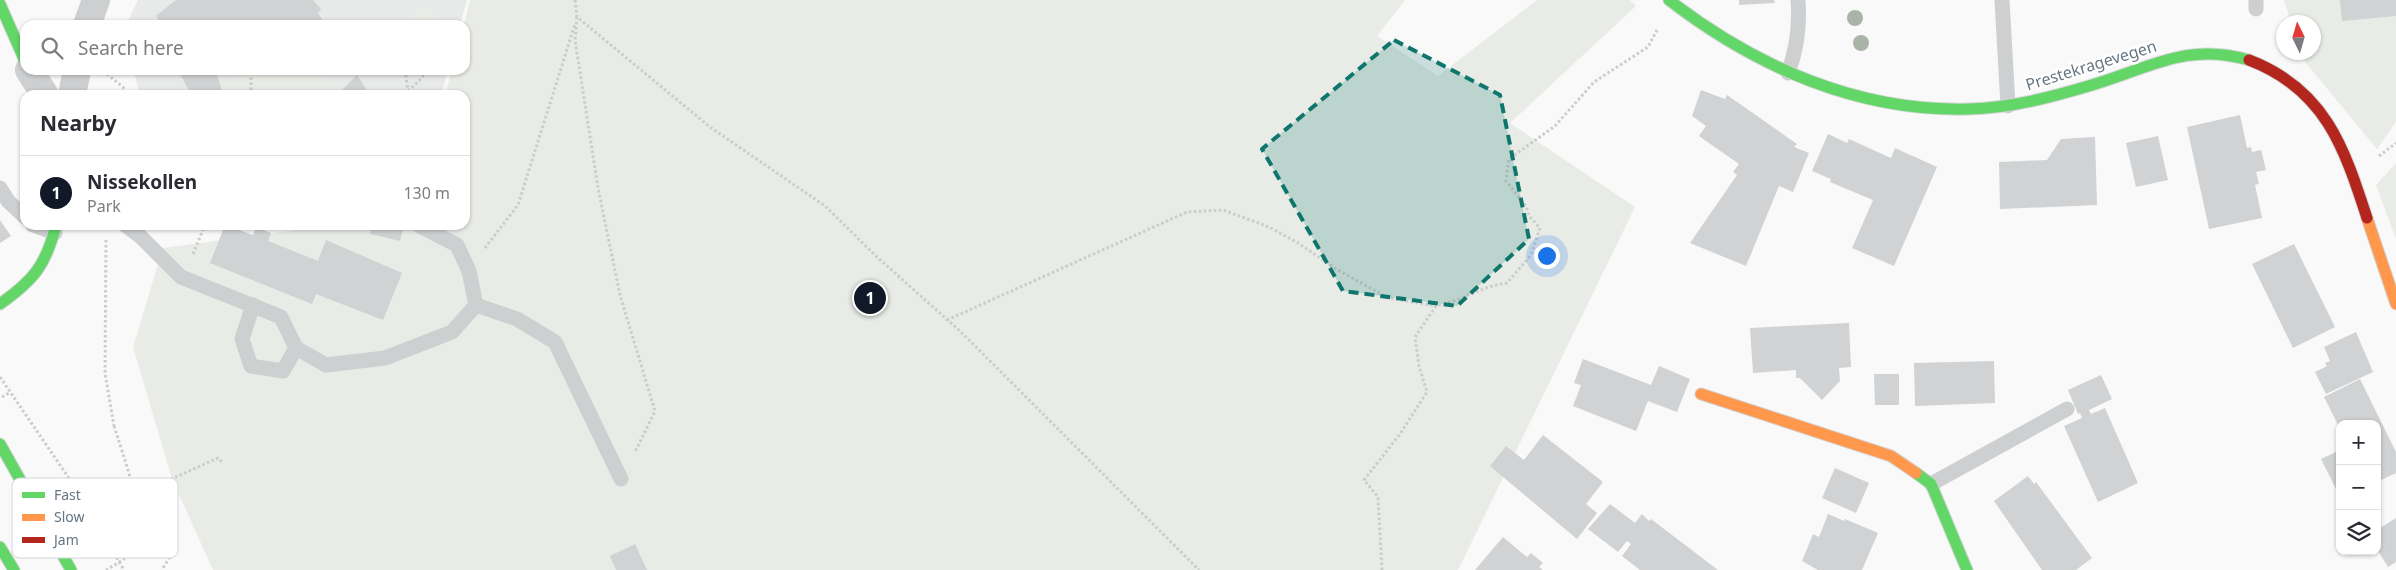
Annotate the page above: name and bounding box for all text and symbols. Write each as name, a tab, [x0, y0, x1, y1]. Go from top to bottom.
north arrow	[2276, 15, 2321, 60]
search box	[20, 20, 470, 75]
icon: search	[38, 34, 66, 62]
text: Search here	[78, 35, 184, 61]
street label: Prestekragevegen	[2023, 35, 2159, 95]
text: Nearby	[40, 109, 116, 137]
text: Nissekollen	[87, 169, 197, 195]
text: 1	[51, 182, 61, 204]
text: 130 m	[403, 182, 450, 204]
text: Park	[87, 195, 121, 217]
your location	[1534, 243, 1560, 269]
pin: 1	[854, 279, 886, 317]
map controls	[2336, 420, 2381, 555]
button: +	[2336, 420, 2381, 465]
button: −	[2336, 465, 2381, 510]
legend	[12, 478, 178, 558]
text: Fast	[54, 485, 81, 504]
text: Slow	[54, 507, 85, 526]
button: layers	[2336, 510, 2381, 555]
text: Jam	[52, 530, 79, 549]

